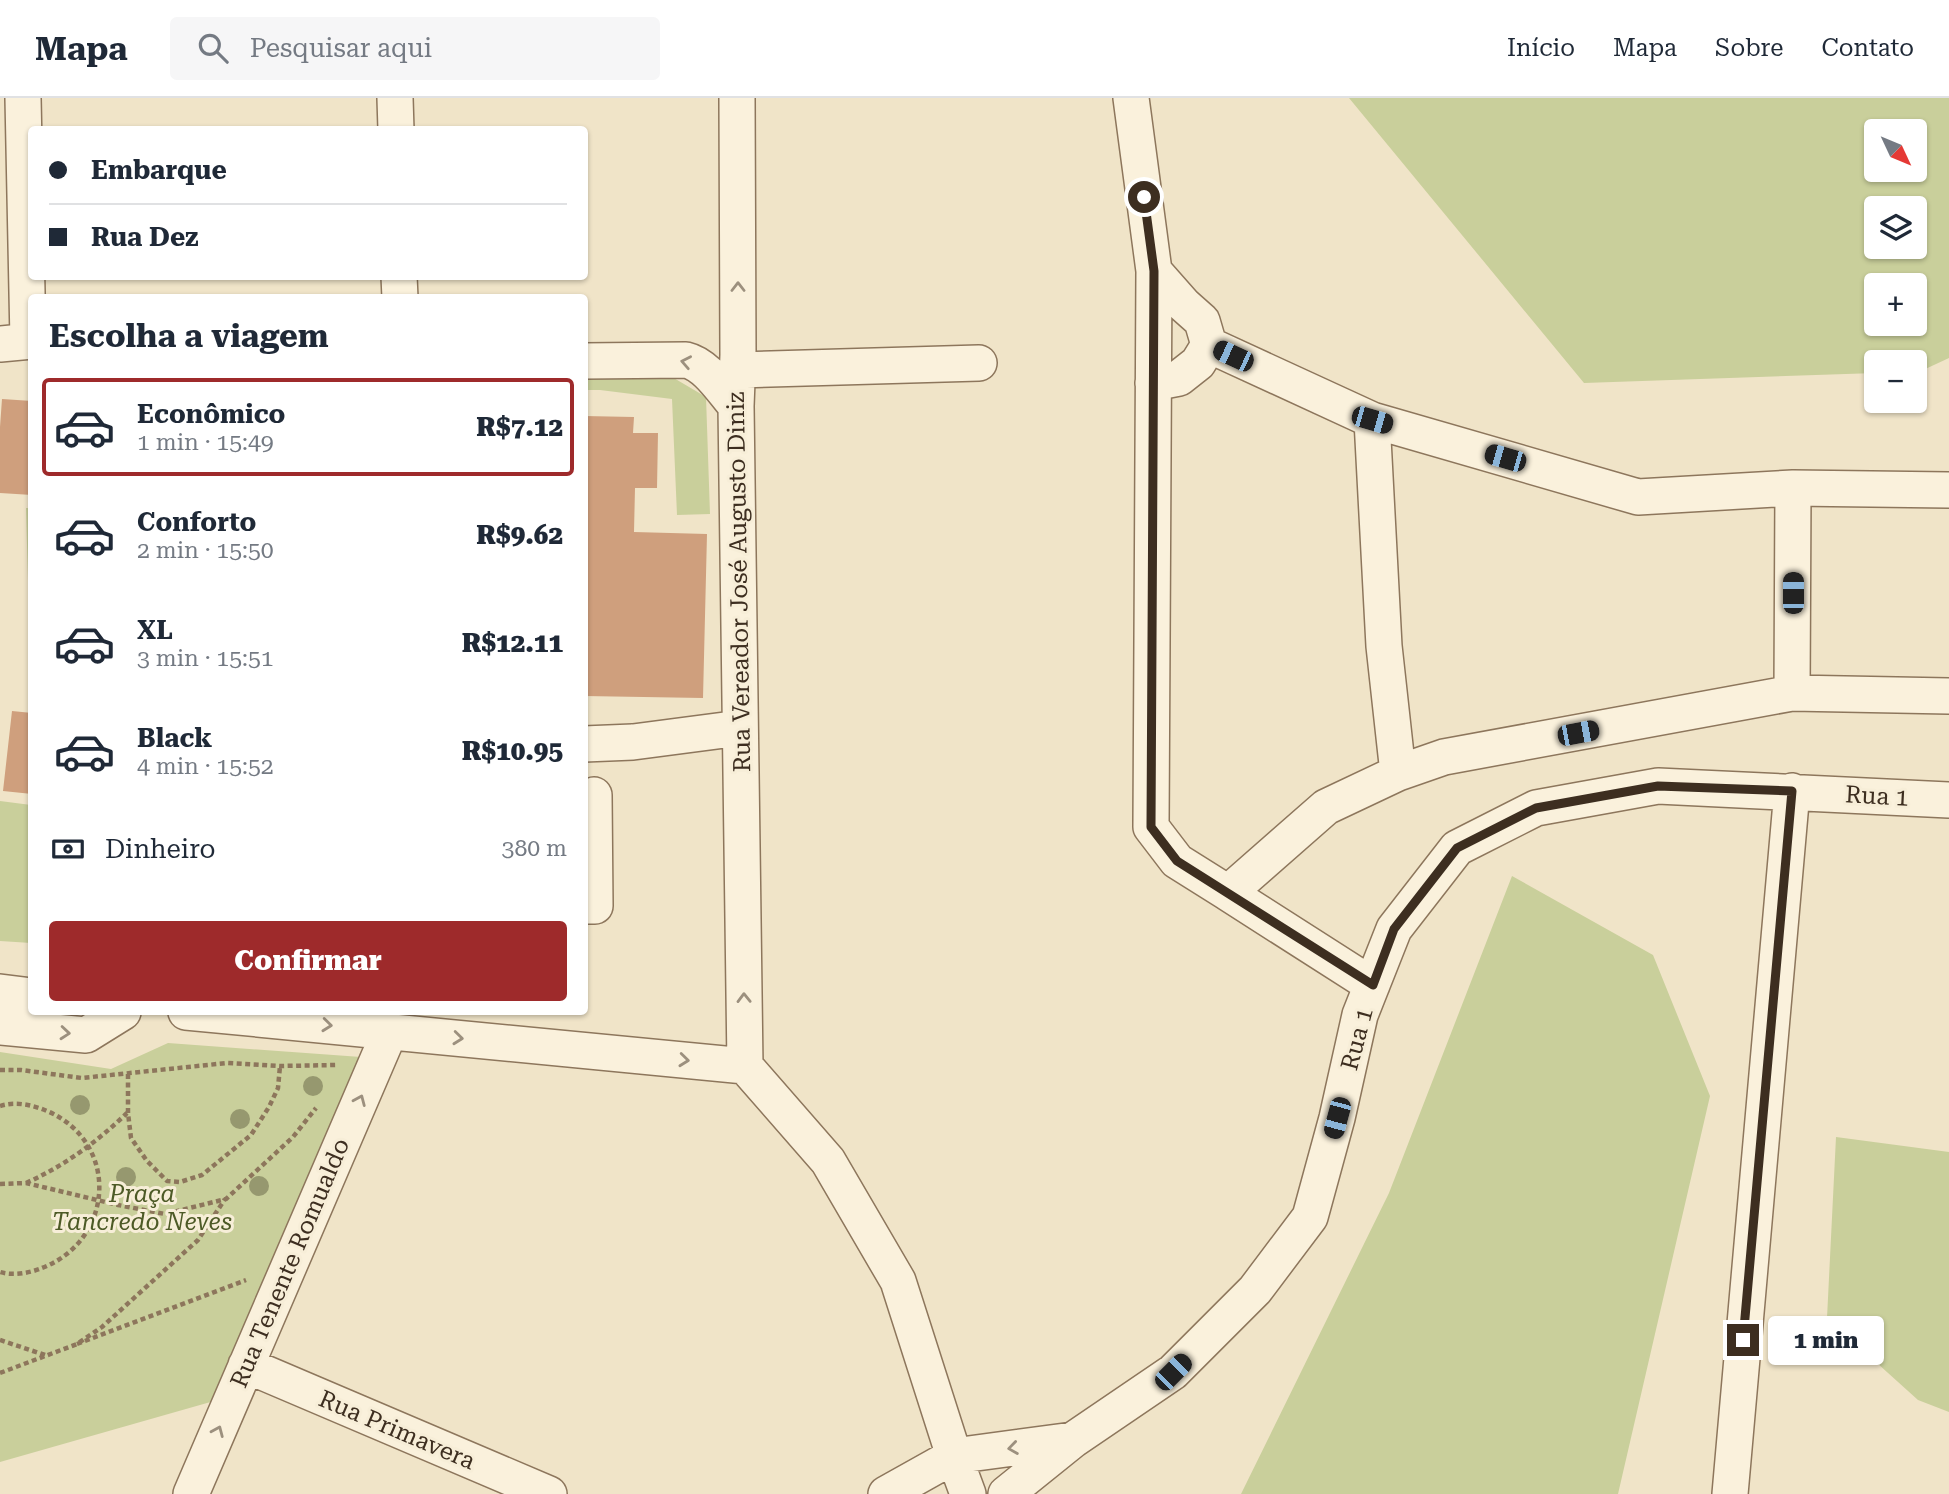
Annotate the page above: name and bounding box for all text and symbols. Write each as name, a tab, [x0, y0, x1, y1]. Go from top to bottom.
search box	[170, 17, 660, 80]
text: Mapa	[35, 29, 128, 68]
icon: search	[194, 29, 232, 67]
text: Pesquisar aqui	[250, 33, 432, 63]
text: Início	[1507, 34, 1575, 62]
text: Mapa	[1613, 34, 1677, 62]
text: Sobre	[1715, 34, 1783, 62]
text: Contato	[1821, 34, 1914, 62]
north arrow	[1864, 119, 1927, 182]
map controls	[1864, 119, 1927, 413]
text: Embarque	[91, 155, 227, 185]
route start	[1128, 181, 1160, 213]
button: layers	[1864, 196, 1927, 259]
text: Rua Dez	[91, 222, 198, 252]
button: +	[1864, 273, 1927, 336]
one-way arrow	[730, 281, 746, 292]
text: Escolha a viagem	[49, 317, 329, 355]
car	[1210, 338, 1257, 374]
button: −	[1864, 350, 1927, 413]
one-way arrow	[680, 356, 692, 371]
street label: Rua Vereador José Augusto Diniz	[722, 392, 756, 772]
icon: car	[53, 396, 116, 459]
text: Econômico	[137, 399, 285, 429]
car	[1349, 404, 1396, 436]
text: R$7.12	[476, 412, 563, 442]
text: 1 min · 15:49	[137, 429, 274, 456]
car	[1482, 442, 1529, 474]
icon: car	[53, 504, 116, 567]
text: Conforto	[137, 507, 256, 537]
text: R$9.62	[476, 520, 563, 550]
text: 2 min · 15:50	[137, 537, 274, 564]
car	[1783, 572, 1804, 614]
icon: car	[53, 612, 116, 675]
text: XL	[137, 615, 173, 645]
text: R$12.11	[462, 628, 563, 658]
text: 3 min · 15:51	[137, 645, 274, 672]
car	[1556, 719, 1601, 747]
icon: car	[53, 720, 116, 783]
text: Black	[137, 723, 212, 753]
text: R$10.95	[462, 736, 563, 766]
text: 4 min · 15:52	[137, 753, 274, 780]
street label: Rua 1	[1844, 780, 1910, 812]
icon: cash	[49, 830, 87, 868]
text: Dinheiro	[105, 834, 216, 864]
text: 380 m	[502, 835, 567, 862]
button: Confirmar	[49, 921, 567, 1001]
one-way arrow	[736, 992, 752, 1002]
street label: Rua 1	[1335, 1005, 1379, 1073]
one-way arrow	[322, 1017, 333, 1032]
one-way arrow	[59, 1025, 70, 1040]
one-way arrow	[452, 1030, 463, 1045]
one-way arrow	[679, 1052, 690, 1067]
one-way arrow	[352, 1095, 366, 1107]
car	[1322, 1095, 1353, 1141]
street label: Rua Tenente Romualdo	[225, 1134, 355, 1392]
park label: Praça Tancredo Neves	[52, 1180, 232, 1236]
callout: 1 min	[1768, 1316, 1883, 1364]
route end	[1727, 1324, 1759, 1356]
text: 1 min	[1794, 1327, 1858, 1354]
car	[1151, 1350, 1196, 1394]
street label: Rua Primavera	[315, 1385, 479, 1475]
one-way arrow	[210, 1426, 224, 1439]
one-way arrow	[1007, 1440, 1019, 1455]

